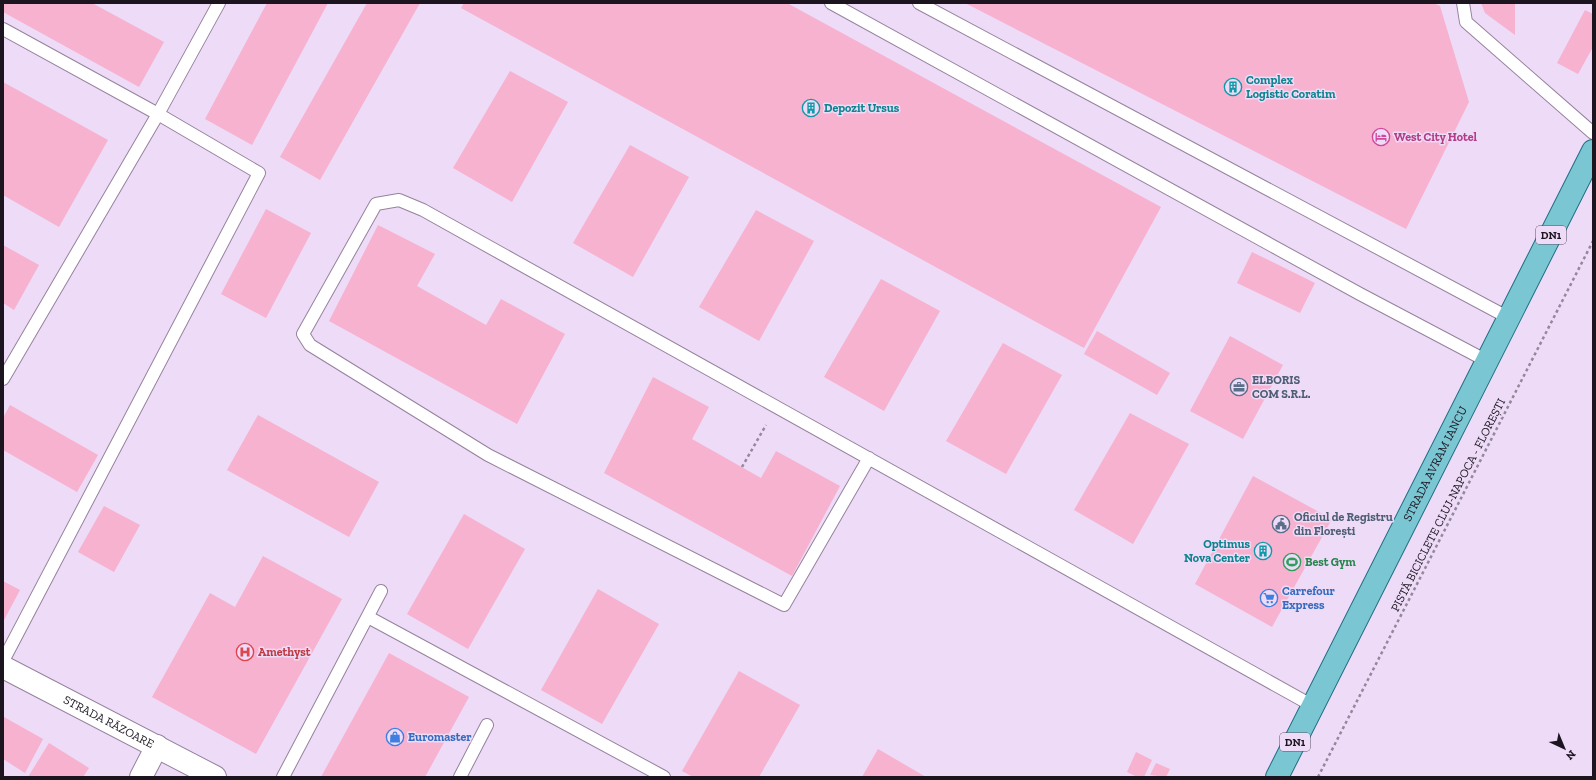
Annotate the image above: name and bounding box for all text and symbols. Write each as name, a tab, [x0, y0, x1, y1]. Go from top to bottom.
place label: Complex Logistic Coratim	[1246, 73, 1336, 101]
building icon: Complex Logistic Coratim	[1223, 77, 1243, 97]
building icon: Depozit Ursus	[801, 98, 821, 118]
place label: Depozit Ursus	[824, 101, 900, 115]
hotel icon: West City Hotel	[1371, 127, 1391, 147]
place label: West City Hotel	[1394, 130, 1478, 144]
road number: DN1	[1536, 226, 1566, 244]
place label: ELBORIS COM S.R.L.	[1252, 373, 1311, 401]
office icon: ELBORIS COM S.R.L.	[1229, 377, 1249, 397]
street label: PISTĂ BICICLETE CLUJ-NAPOCA - FLOREȘTI	[1388, 396, 1508, 614]
street label: STRADA AVRAM IANCU	[1400, 404, 1470, 523]
place label: Oficiul de Registru din Florești	[1294, 510, 1393, 538]
public building icon: Oficiul de Registru din Florești	[1271, 514, 1291, 534]
place label: Optimus Nova Center	[1184, 537, 1251, 565]
building icon: Optimus Nova Center	[1253, 541, 1273, 561]
sports icon: Best Gym	[1282, 552, 1302, 572]
place label: Best Gym	[1305, 555, 1356, 569]
place label: Carrefour Express	[1282, 584, 1336, 612]
supermarket icon: Carrefour Express	[1259, 588, 1279, 608]
hospital icon: Amethyst	[235, 642, 255, 662]
place label: Amethyst	[258, 645, 311, 659]
street label: STRADA RĂZOARE	[61, 693, 156, 751]
shop icon: Euromaster	[385, 727, 405, 747]
north arrow	[1544, 728, 1584, 768]
place label: Euromaster	[408, 730, 472, 744]
road number: DN1	[1280, 733, 1310, 751]
text: N	[1563, 747, 1578, 763]

